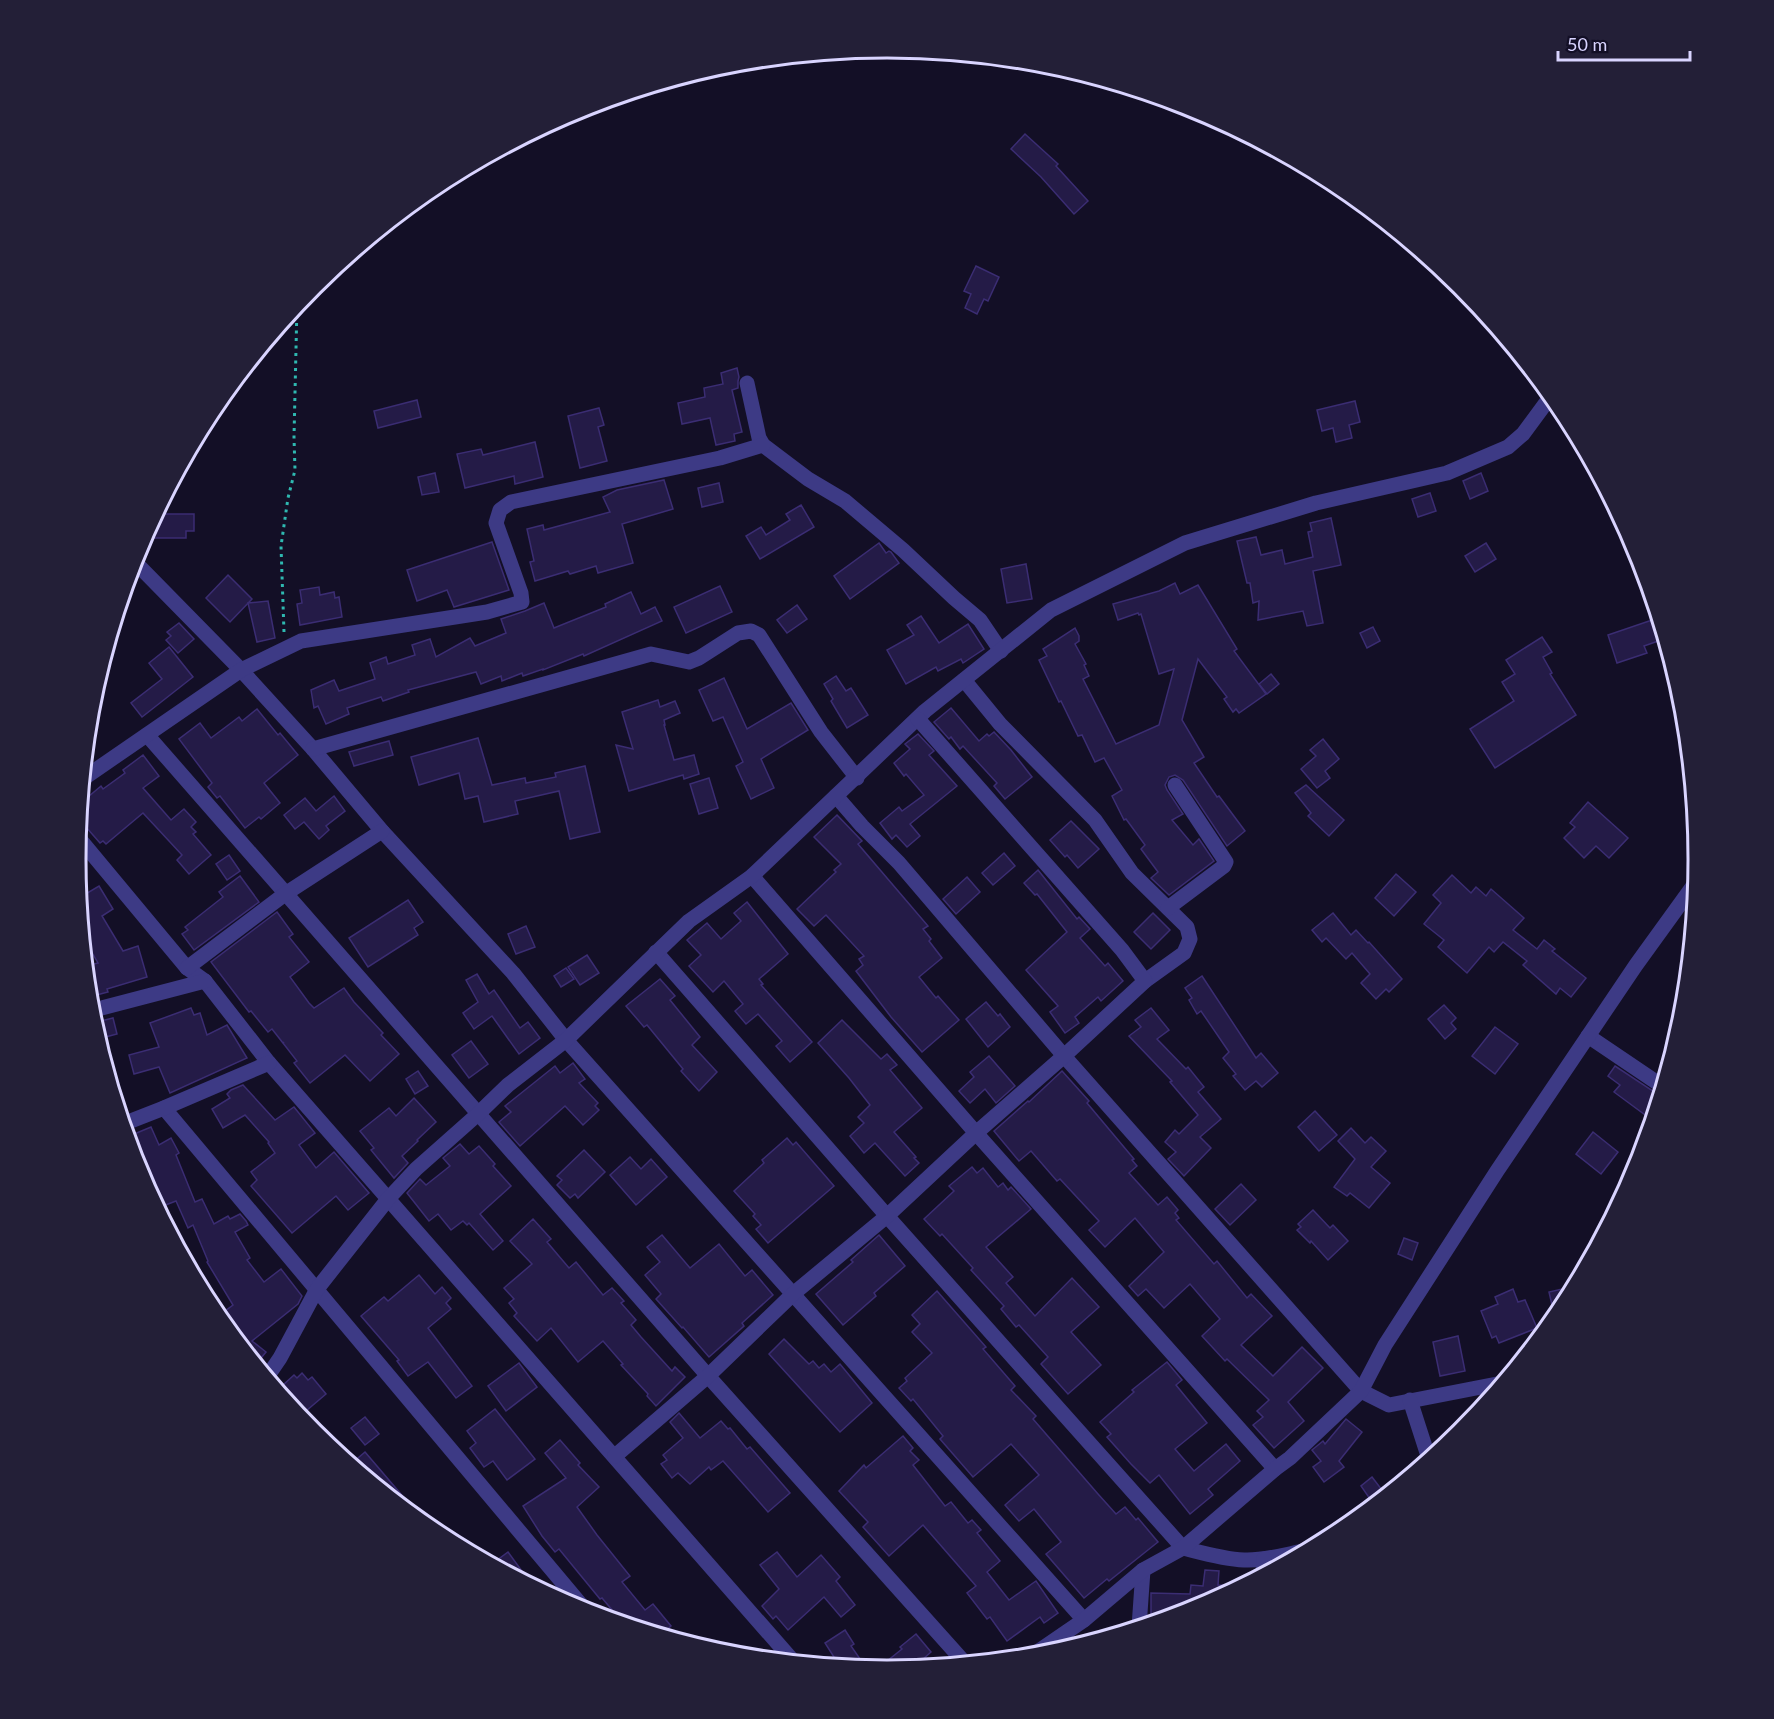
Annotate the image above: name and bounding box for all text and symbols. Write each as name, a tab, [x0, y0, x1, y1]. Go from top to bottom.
scale bar	[1558, 24, 1690, 62]
text: 50 m	[1567, 33, 1607, 55]

